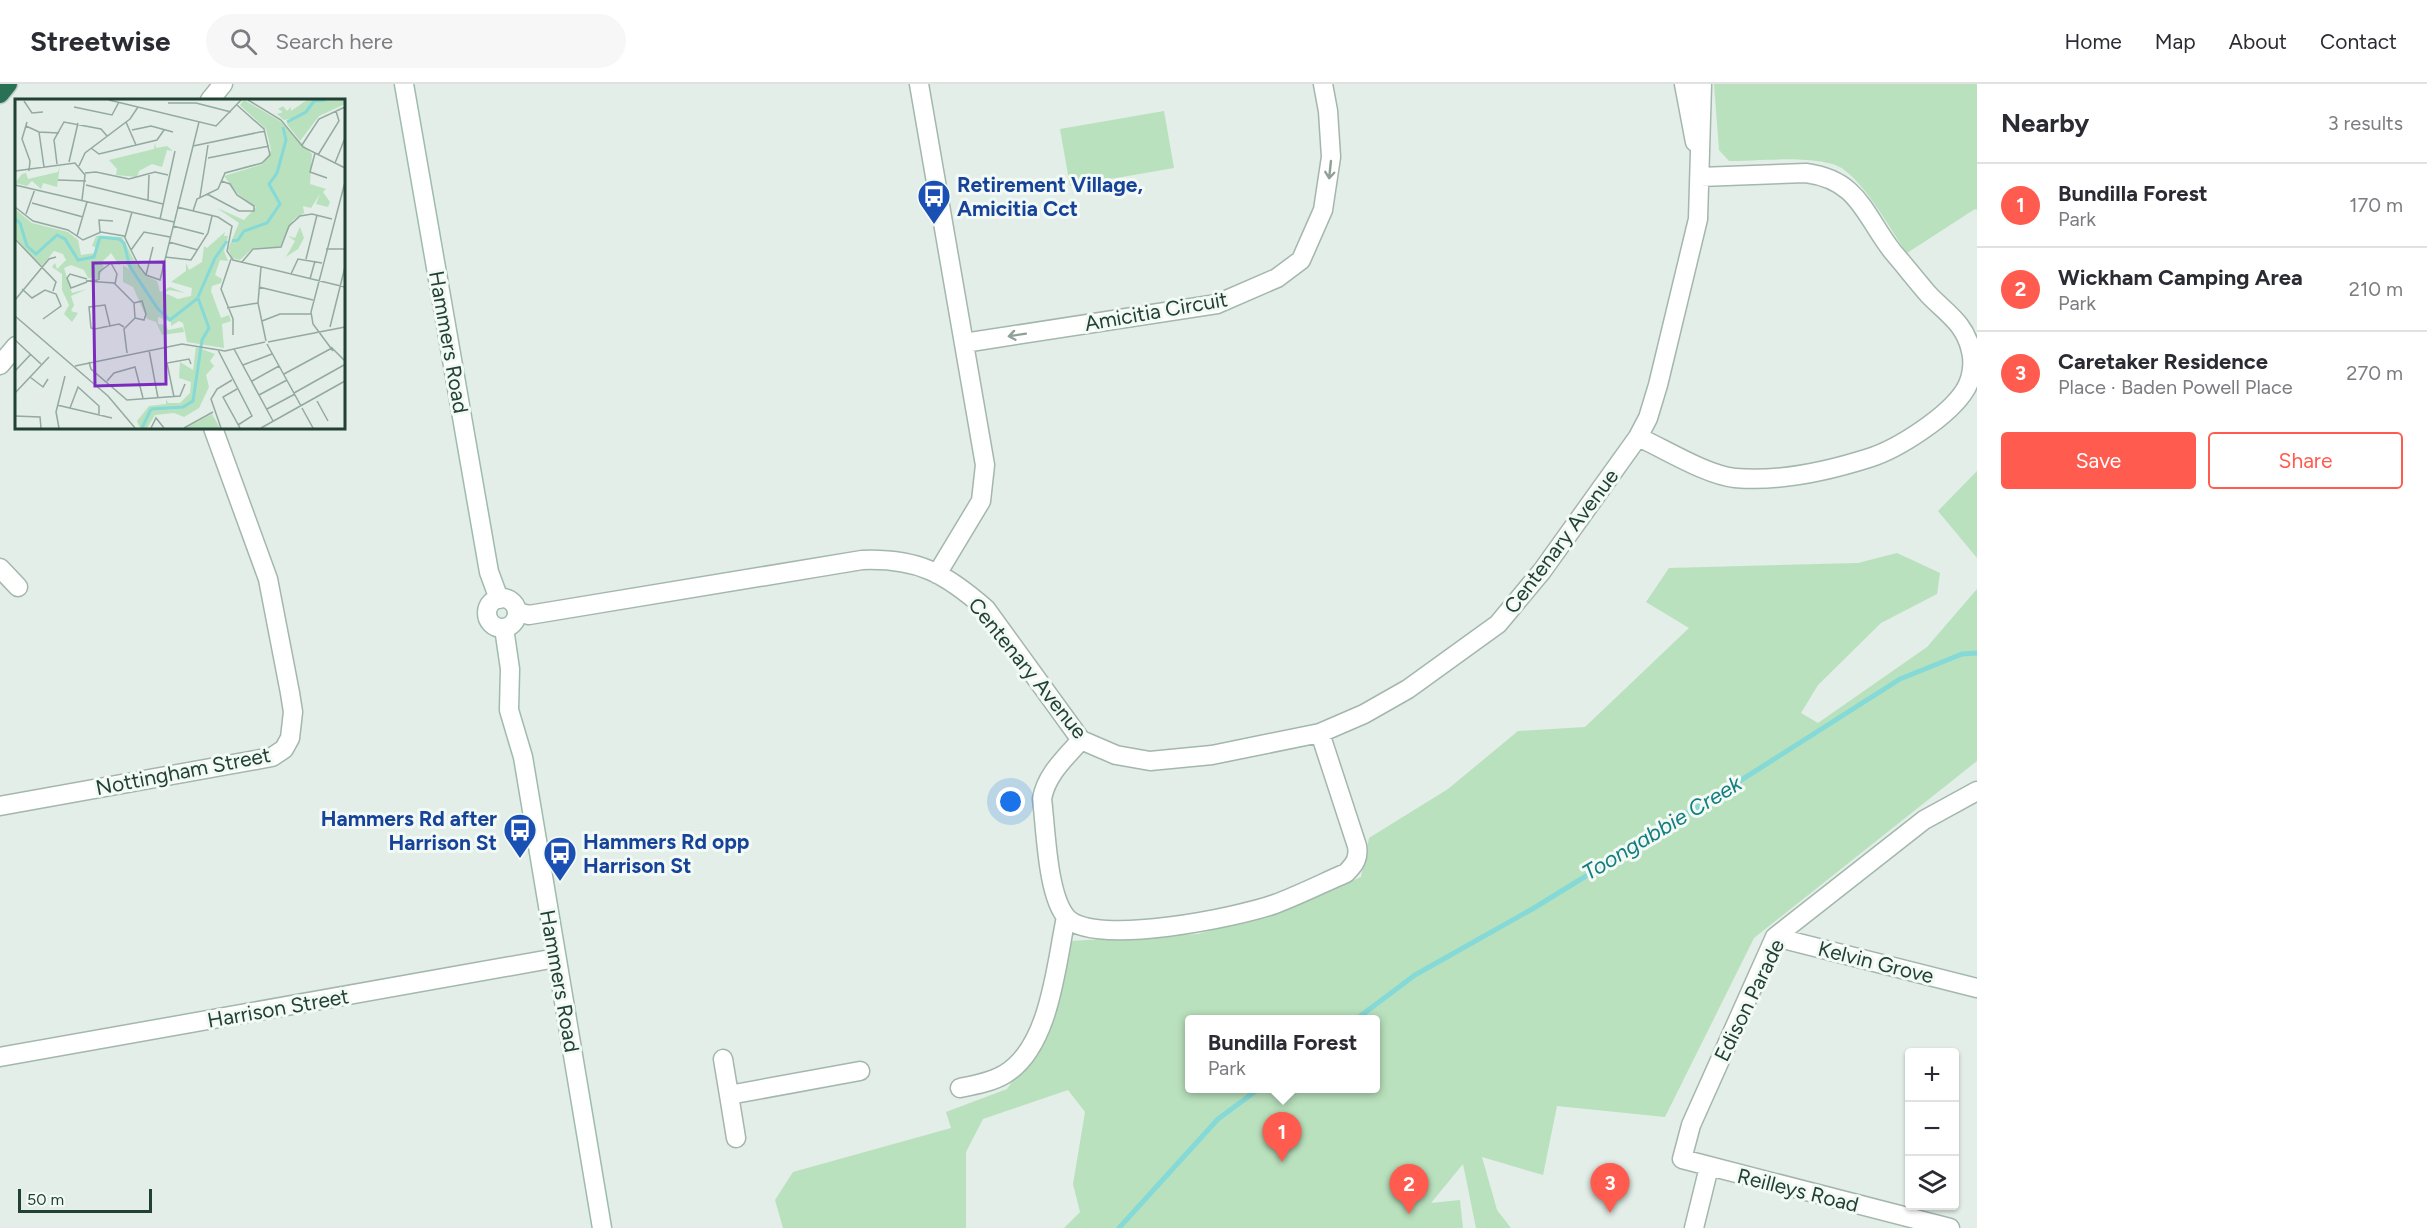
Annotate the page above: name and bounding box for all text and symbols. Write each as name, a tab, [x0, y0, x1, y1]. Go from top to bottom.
search box	[206, 14, 626, 68]
text: Streetwise	[30, 24, 170, 58]
icon: search	[227, 25, 260, 58]
text: Search here	[275, 28, 393, 55]
text: Home	[2065, 29, 2122, 54]
text: Map	[2155, 29, 2196, 54]
text: About	[2229, 29, 2287, 54]
text: Contact	[2320, 29, 2397, 54]
inset map	[15, 99, 345, 429]
text: Nearby	[2001, 107, 2089, 139]
text: 3 results	[2328, 111, 2403, 135]
one-way arrow	[1324, 159, 1335, 179]
place label: Retirement Village, Amicitia Cct	[957, 172, 1143, 221]
bus stop icon: Retirement Village, Amicitia Cct	[916, 178, 952, 225]
text: Bundilla Forest	[2058, 180, 2208, 207]
text: 1	[2016, 193, 2025, 217]
text: 170 m	[2349, 193, 2403, 217]
text: Park	[2058, 207, 2096, 231]
text: Wickham Camping Area	[2058, 264, 2303, 291]
street label: Hammers Road	[424, 269, 474, 415]
text: 2	[2015, 277, 2026, 301]
text: 210 m	[2349, 277, 2403, 301]
street label: Amicitia Circuit	[1082, 286, 1230, 336]
text: Park	[2058, 291, 2096, 315]
one-way arrow	[1007, 329, 1027, 340]
text: Caretaker Residence	[2058, 348, 2268, 375]
text: 3	[2015, 361, 2026, 385]
text: 270 m	[2346, 361, 2403, 385]
text: Place · Baden Powell Place	[2058, 375, 2293, 399]
button: Save	[2001, 432, 2196, 489]
button: Share	[2208, 432, 2403, 489]
street label: Centenary Avenue	[1499, 464, 1623, 618]
street label: Centenary Avenue	[963, 592, 1093, 744]
street label: Nottingham Street	[93, 742, 273, 800]
water label: Toongabbie Creek	[1577, 769, 1748, 886]
your location	[996, 787, 1025, 816]
place label: Hammers Rd after Harrison St	[321, 806, 497, 855]
bus stop icon: Hammers Rd after Harrison St	[502, 812, 538, 859]
place label: Hammers Rd opp Harrison St	[583, 829, 749, 878]
bus stop icon: Hammers Rd opp Harrison St	[542, 835, 578, 882]
street label: Hammers Road	[535, 908, 585, 1054]
street label: Edison Parade	[1709, 935, 1789, 1065]
street label: Kelvin Grove	[1815, 936, 1937, 988]
street label: Harrison Street	[205, 983, 351, 1033]
popup	[1185, 1015, 1380, 1093]
text: Bundilla Forest	[1208, 1029, 1357, 1056]
map controls	[1905, 1048, 1959, 1210]
button: +	[1905, 1048, 1959, 1102]
text: Park	[1208, 1056, 1246, 1080]
button: −	[1905, 1102, 1959, 1156]
pin: 1	[1262, 1112, 1302, 1162]
button: layers	[1905, 1156, 1959, 1210]
street label: Reilleys Road	[1735, 1163, 1861, 1217]
pin: 2	[1390, 1164, 1428, 1214]
pin: 3	[1590, 1164, 1630, 1213]
scale bar	[18, 1186, 152, 1214]
text: 50 m	[27, 1190, 64, 1209]

